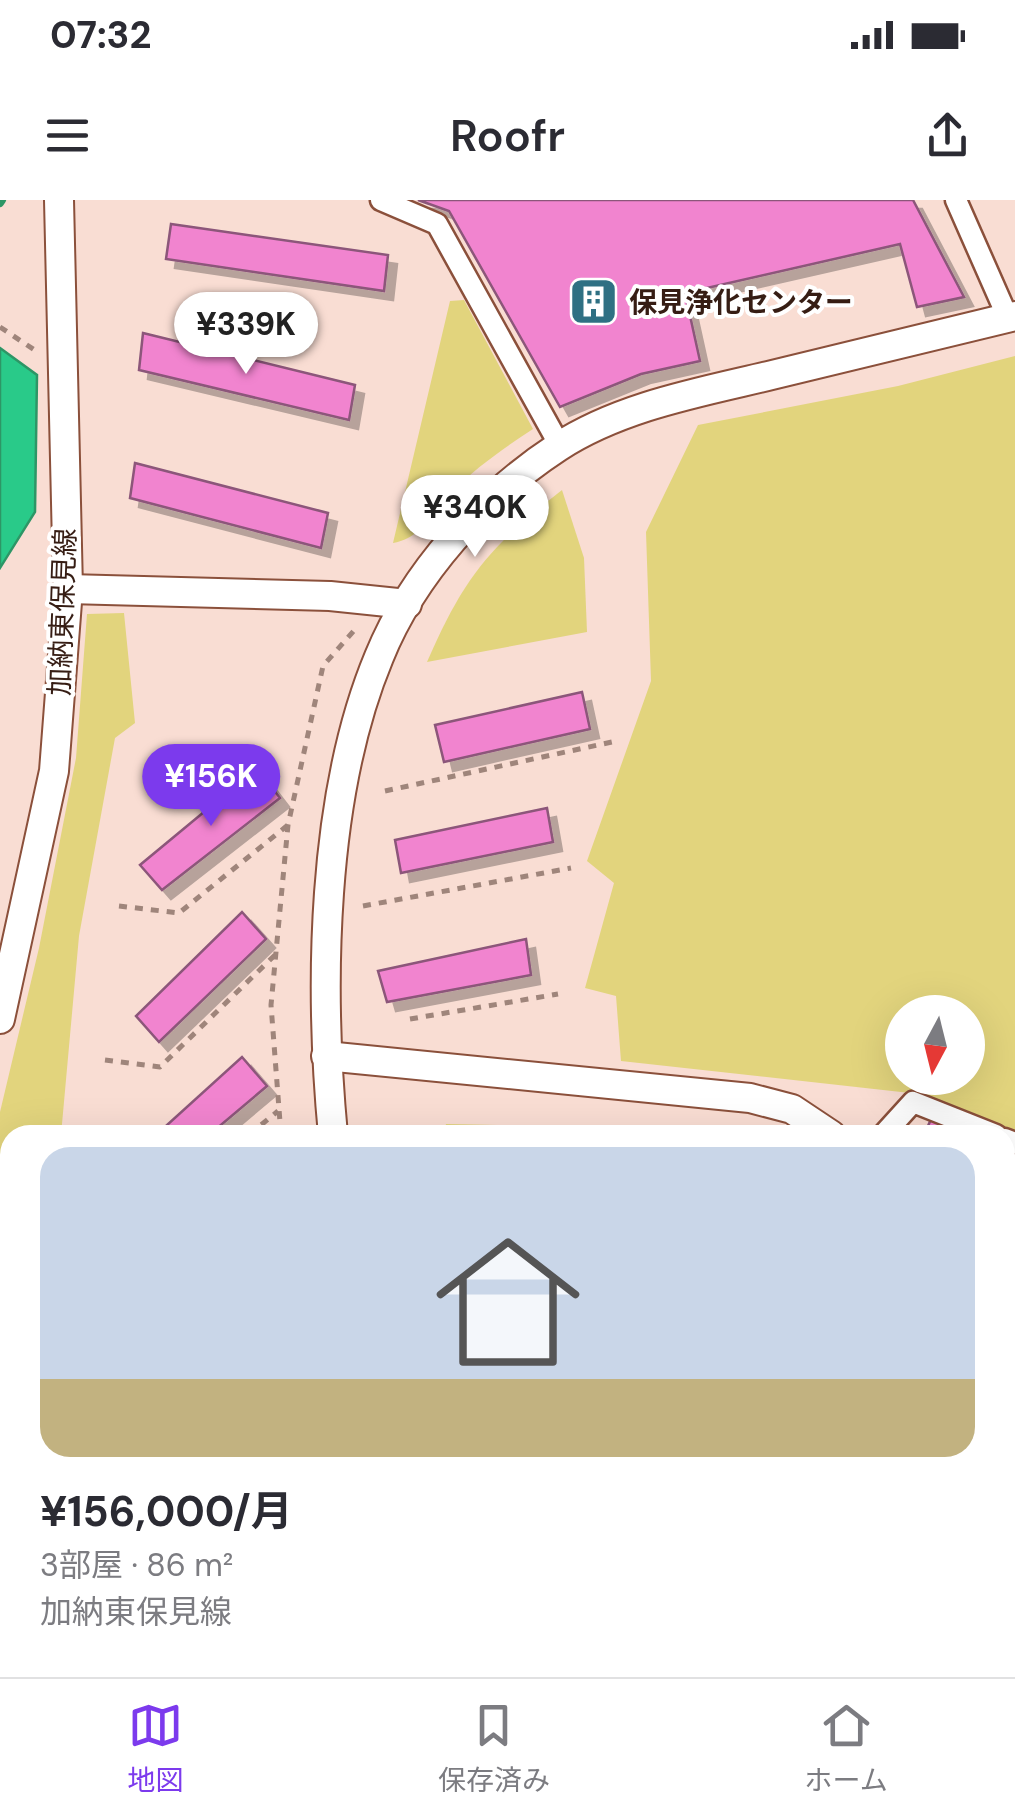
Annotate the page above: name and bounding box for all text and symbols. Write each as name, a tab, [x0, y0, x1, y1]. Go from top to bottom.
text: 07:32	[50, 10, 151, 60]
text: Roofr	[450, 106, 565, 165]
icon: menu	[40, 108, 95, 163]
icon: share	[920, 108, 975, 163]
building icon: 保見浄化センター	[568, 276, 620, 328]
place label: 保見浄化センター	[629, 284, 853, 321]
pin: ¥339K	[176, 292, 316, 377]
text: ¥339K	[196, 303, 296, 345]
pin: ¥340K	[405, 475, 545, 560]
text: ¥340K	[423, 486, 527, 528]
street label: 加納東保見線	[41, 527, 84, 697]
pin: ¥156K	[141, 744, 281, 829]
text: ¥156K	[164, 755, 258, 797]
north arrow	[885, 995, 985, 1095]
map controls	[885, 995, 985, 1095]
icon: home	[418, 1212, 598, 1392]
text: ¥156,000/月	[40, 1484, 293, 1539]
text: 3部屋 · 86 m²	[40, 1544, 233, 1586]
text: 加納東保見線	[40, 1591, 232, 1633]
tab: 地図	[127, 1698, 183, 1799]
tab: 保存済み	[438, 1698, 550, 1799]
tab: ホーム	[805, 1698, 888, 1799]

